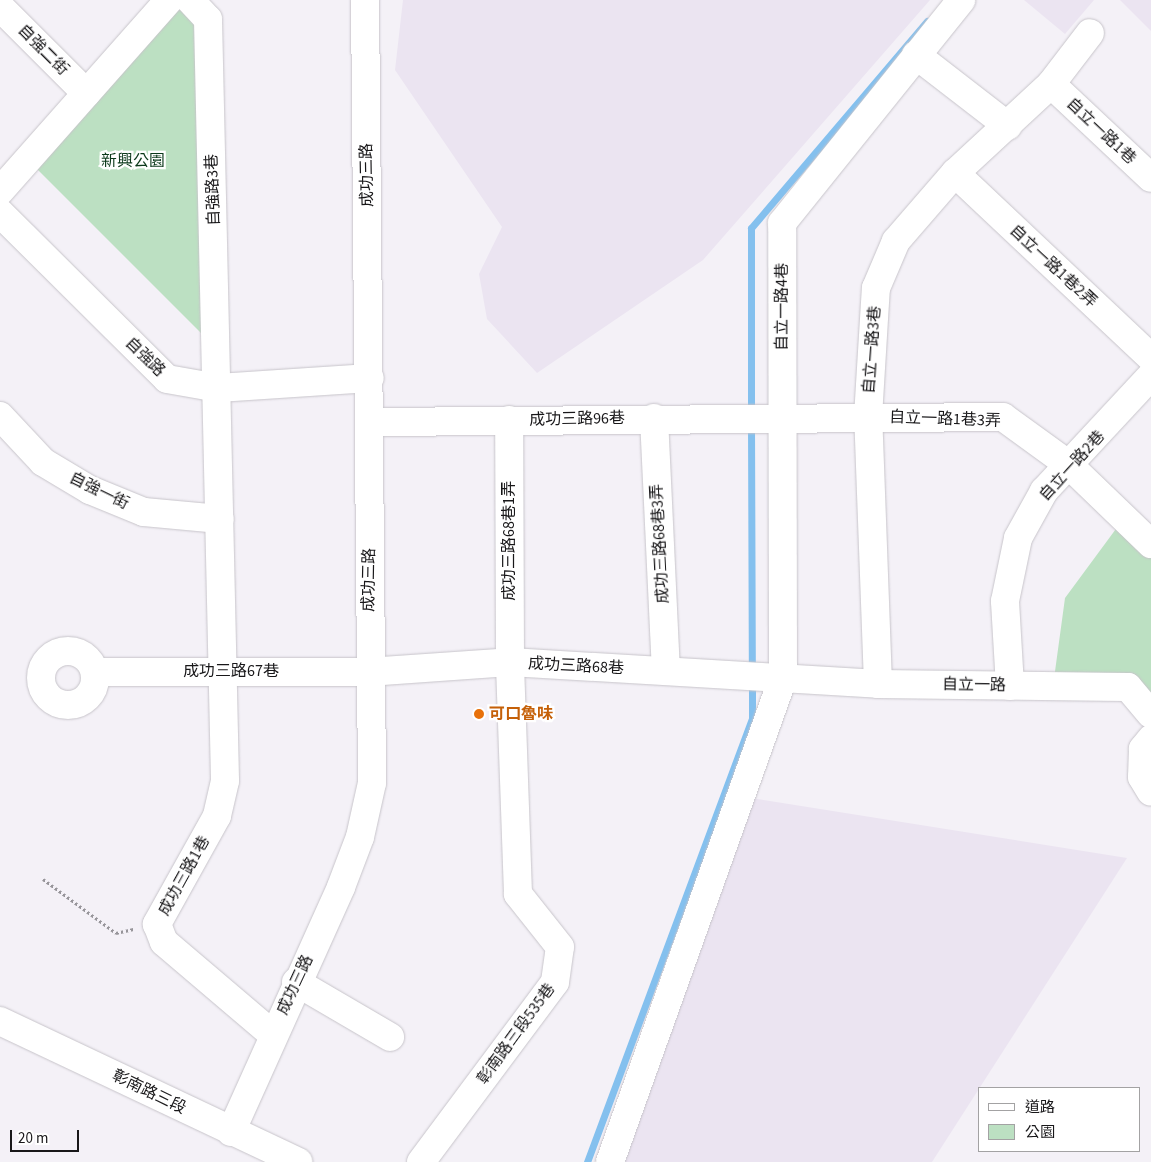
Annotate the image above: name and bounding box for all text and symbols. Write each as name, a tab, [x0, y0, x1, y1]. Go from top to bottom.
street label: 自強二街	[14, 21, 72, 79]
street label: 自立一路1巷	[1062, 94, 1140, 168]
street label: 成功三路	[357, 143, 377, 207]
park label: 新興公園	[101, 151, 165, 171]
street label: 自強路3巷	[202, 154, 224, 226]
street label: 自立一路1巷2弄	[1006, 221, 1100, 311]
street label: 自立一路4巷	[772, 263, 792, 351]
street label: 自立一路3巷	[859, 305, 885, 395]
street label: 自強路	[121, 333, 169, 381]
street label: 自立一路1巷3弄	[889, 407, 1001, 431]
street label: 成功三路96巷	[529, 409, 625, 429]
street label: 自立一路2巷	[1035, 427, 1109, 505]
street label: 自強一街	[66, 468, 132, 514]
street label: 成功三路68巷1弄	[499, 481, 519, 601]
street label: 成功三路68巷3弄	[647, 484, 673, 604]
street label: 成功三路	[359, 548, 379, 612]
street label: 成功三路68巷	[528, 654, 624, 678]
street label: 成功三路67巷	[183, 661, 279, 681]
street label: 自立一路	[942, 675, 1006, 695]
place label: 可口魯味	[489, 704, 553, 724]
marker: 可口魯味	[473, 708, 485, 720]
street label: 成功三路1巷	[154, 833, 214, 919]
street label: 成功三路	[273, 952, 317, 1018]
street label: 彰南路三段535巷	[473, 980, 559, 1088]
street label: 彰南路三段	[109, 1066, 189, 1118]
legend	[978, 1087, 1141, 1152]
text: 道路	[1025, 1097, 1055, 1118]
scale bar	[12, 1120, 81, 1152]
text: 公園	[1025, 1122, 1055, 1143]
text: 20 m	[18, 1128, 48, 1149]

